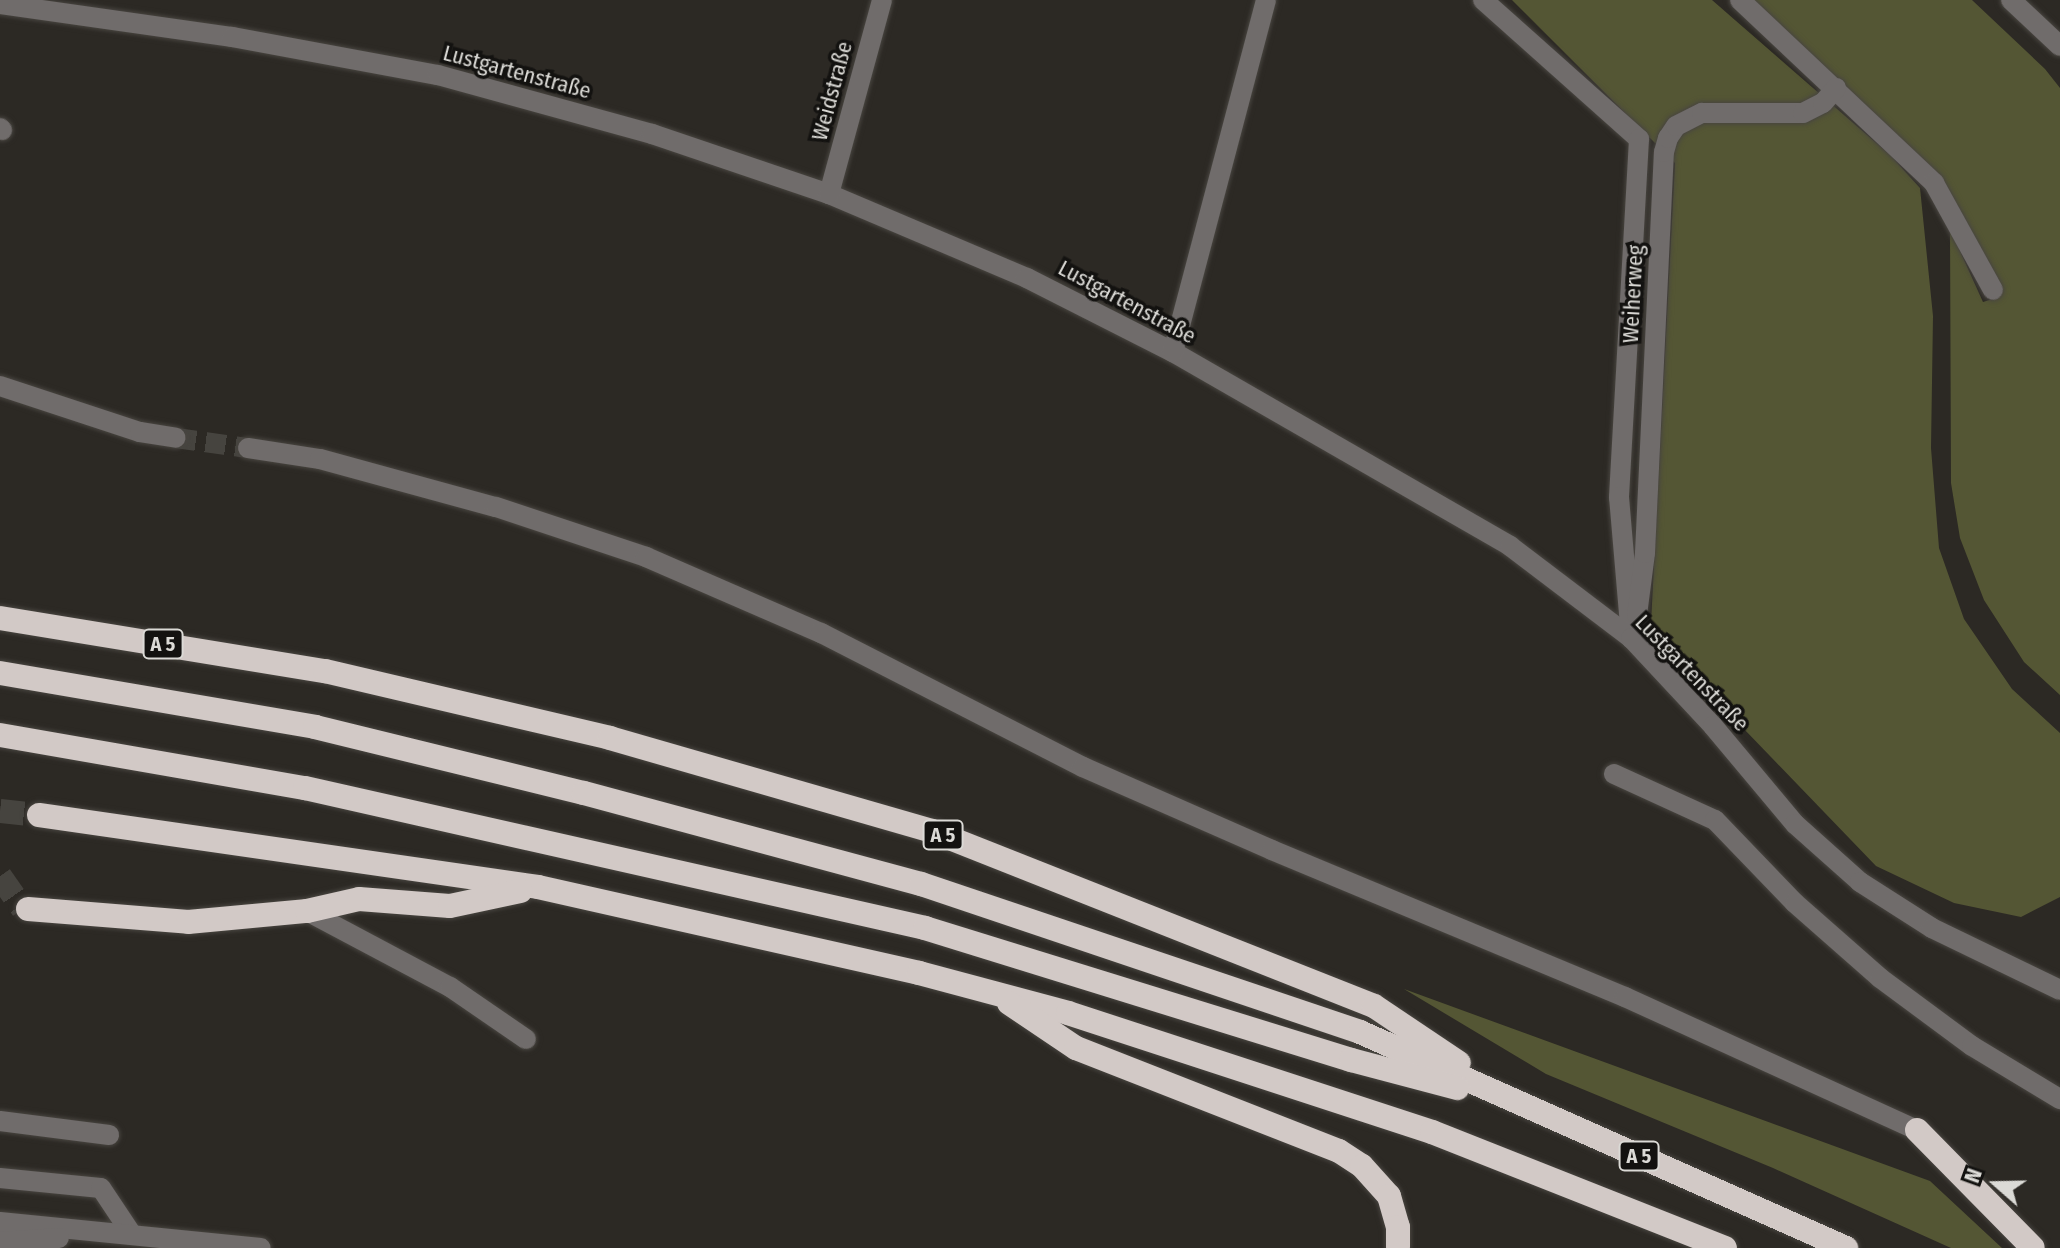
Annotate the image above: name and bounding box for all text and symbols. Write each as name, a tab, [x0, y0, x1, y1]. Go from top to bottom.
street label: Weidstraße	[806, 39, 858, 143]
street label: Lustgartenstraße	[440, 40, 594, 104]
street label: Weiherweg	[1617, 244, 1649, 344]
street label: Lustgartenstraße	[1054, 255, 1200, 349]
street label: Lustgartenstraße	[1630, 609, 1754, 737]
road number: A 5	[141, 628, 185, 660]
road number: A 5	[921, 819, 965, 851]
road number: A 5	[1617, 1140, 1661, 1172]
north arrow	[1956, 1144, 2036, 1224]
text: N	[1958, 1165, 1988, 1186]

